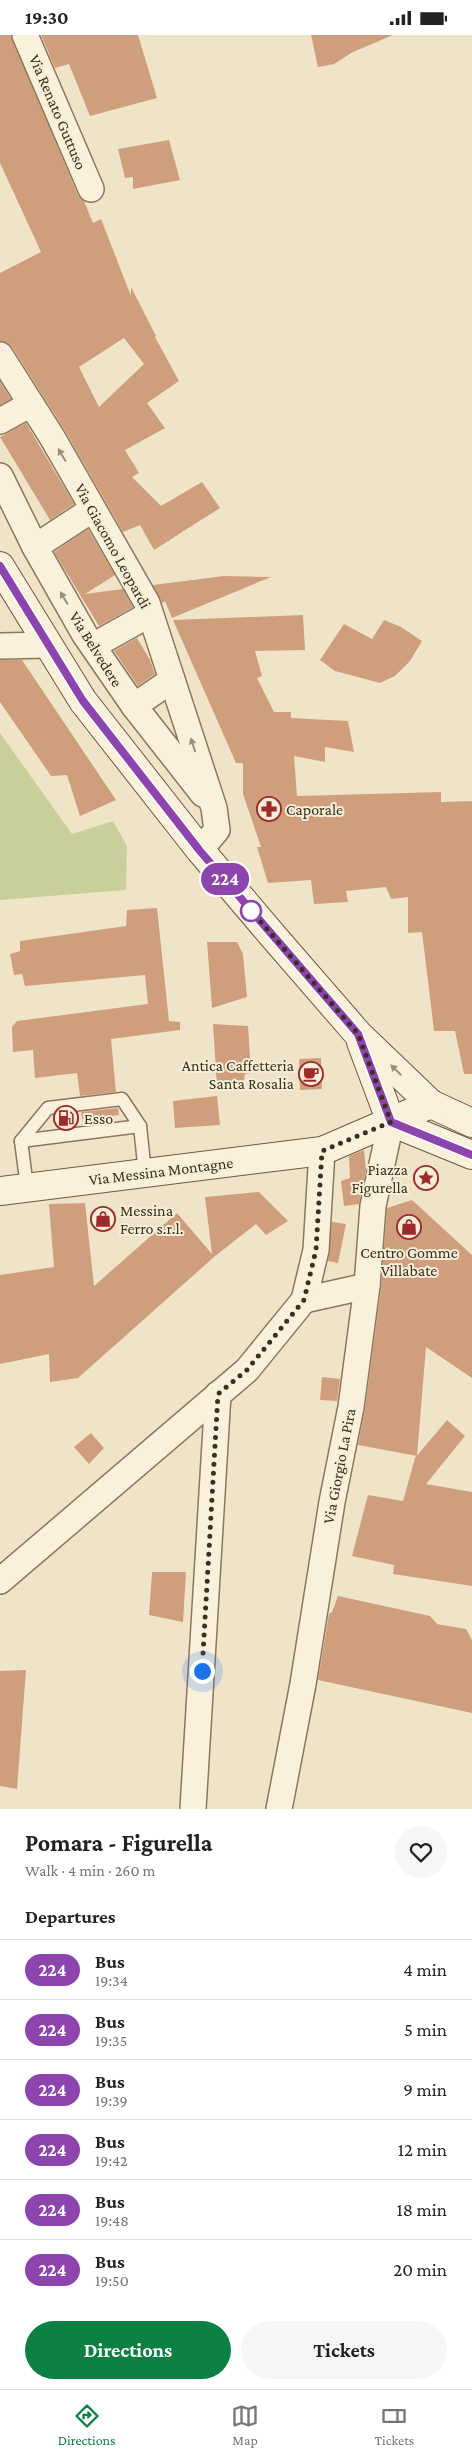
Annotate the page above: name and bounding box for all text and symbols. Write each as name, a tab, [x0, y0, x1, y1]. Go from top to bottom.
text: 19:30	[25, 7, 69, 28]
street label: Via Renato Guttuso	[26, 52, 90, 172]
one-way arrow	[58, 448, 66, 463]
street label: Via Giacomo Leopardi	[71, 481, 154, 612]
one-way arrow	[60, 590, 68, 605]
street label: Via Belvedere	[66, 608, 126, 690]
one-way arrow	[189, 737, 197, 752]
pharmacy icon: Caporale	[256, 796, 282, 822]
place label: Caporale	[286, 801, 343, 819]
line badge: 224	[196, 863, 254, 895]
text: 224	[211, 869, 239, 889]
unlabelled marker	[240, 900, 262, 922]
place label: Antica Caffetteria Santa Rosalia	[182, 1057, 295, 1092]
cafe icon: Antica Caffetteria Santa Rosalia	[298, 1061, 324, 1087]
one-way arrow	[390, 1064, 402, 1076]
fuel station icon: Esso	[53, 1105, 79, 1131]
place label: Esso	[84, 1110, 113, 1127]
street label: Via Messina Montagne	[88, 1154, 234, 1189]
place label: Piazza Figurella	[352, 1161, 409, 1197]
place icon: Piazza Figurella	[413, 1165, 439, 1191]
place label: Messina Ferro s.r.l.	[120, 1202, 183, 1237]
shop icon: Messina Ferro s.r.l.	[90, 1206, 116, 1232]
shop icon: Centro Gomme Villabate	[396, 1214, 422, 1240]
place label: Centro Gomme Villabate	[360, 1244, 458, 1279]
street label: Via Giorgio La Pira	[319, 1406, 360, 1525]
your location	[190, 1659, 215, 1684]
button: heart	[395, 1826, 447, 1878]
text: Pomara - Figurella	[25, 1829, 212, 1856]
text: Walk · 4 min · 260 m	[25, 1862, 155, 1879]
text: Departures	[25, 1906, 116, 1927]
text: Bus	[95, 1951, 125, 1972]
text: 4 min	[403, 1959, 447, 1980]
text: 224	[39, 1960, 66, 1980]
text: 19:34	[95, 1972, 128, 1989]
text: Bus	[95, 2011, 125, 2032]
text: 5 min	[404, 2019, 447, 2040]
text: 224	[39, 2020, 66, 2040]
text: 19:35	[95, 2032, 127, 2049]
text: Bus	[95, 2071, 125, 2092]
text: 9 min	[403, 2079, 447, 2100]
text: 224	[39, 2080, 66, 2100]
text: 19:39	[95, 2092, 128, 2109]
text: Bus	[95, 2131, 125, 2152]
text: 12 min	[398, 2139, 447, 2160]
text: 224	[39, 2140, 66, 2160]
text: 19:42	[95, 2152, 128, 2169]
text: Bus	[95, 2191, 125, 2212]
text: 18 min	[396, 2199, 447, 2220]
text: 224	[39, 2200, 66, 2220]
text: 19:48	[95, 2212, 129, 2229]
text: Bus	[95, 2251, 125, 2272]
text: 20 min	[393, 2259, 447, 2280]
text: 224	[39, 2260, 66, 2280]
text: 19:50	[95, 2272, 129, 2289]
button: Directions	[25, 2321, 231, 2379]
button: Tickets	[241, 2321, 447, 2379]
tab: Directions	[58, 2402, 116, 2448]
tab: Map	[231, 2402, 259, 2448]
tab: Tickets	[374, 2402, 414, 2448]

